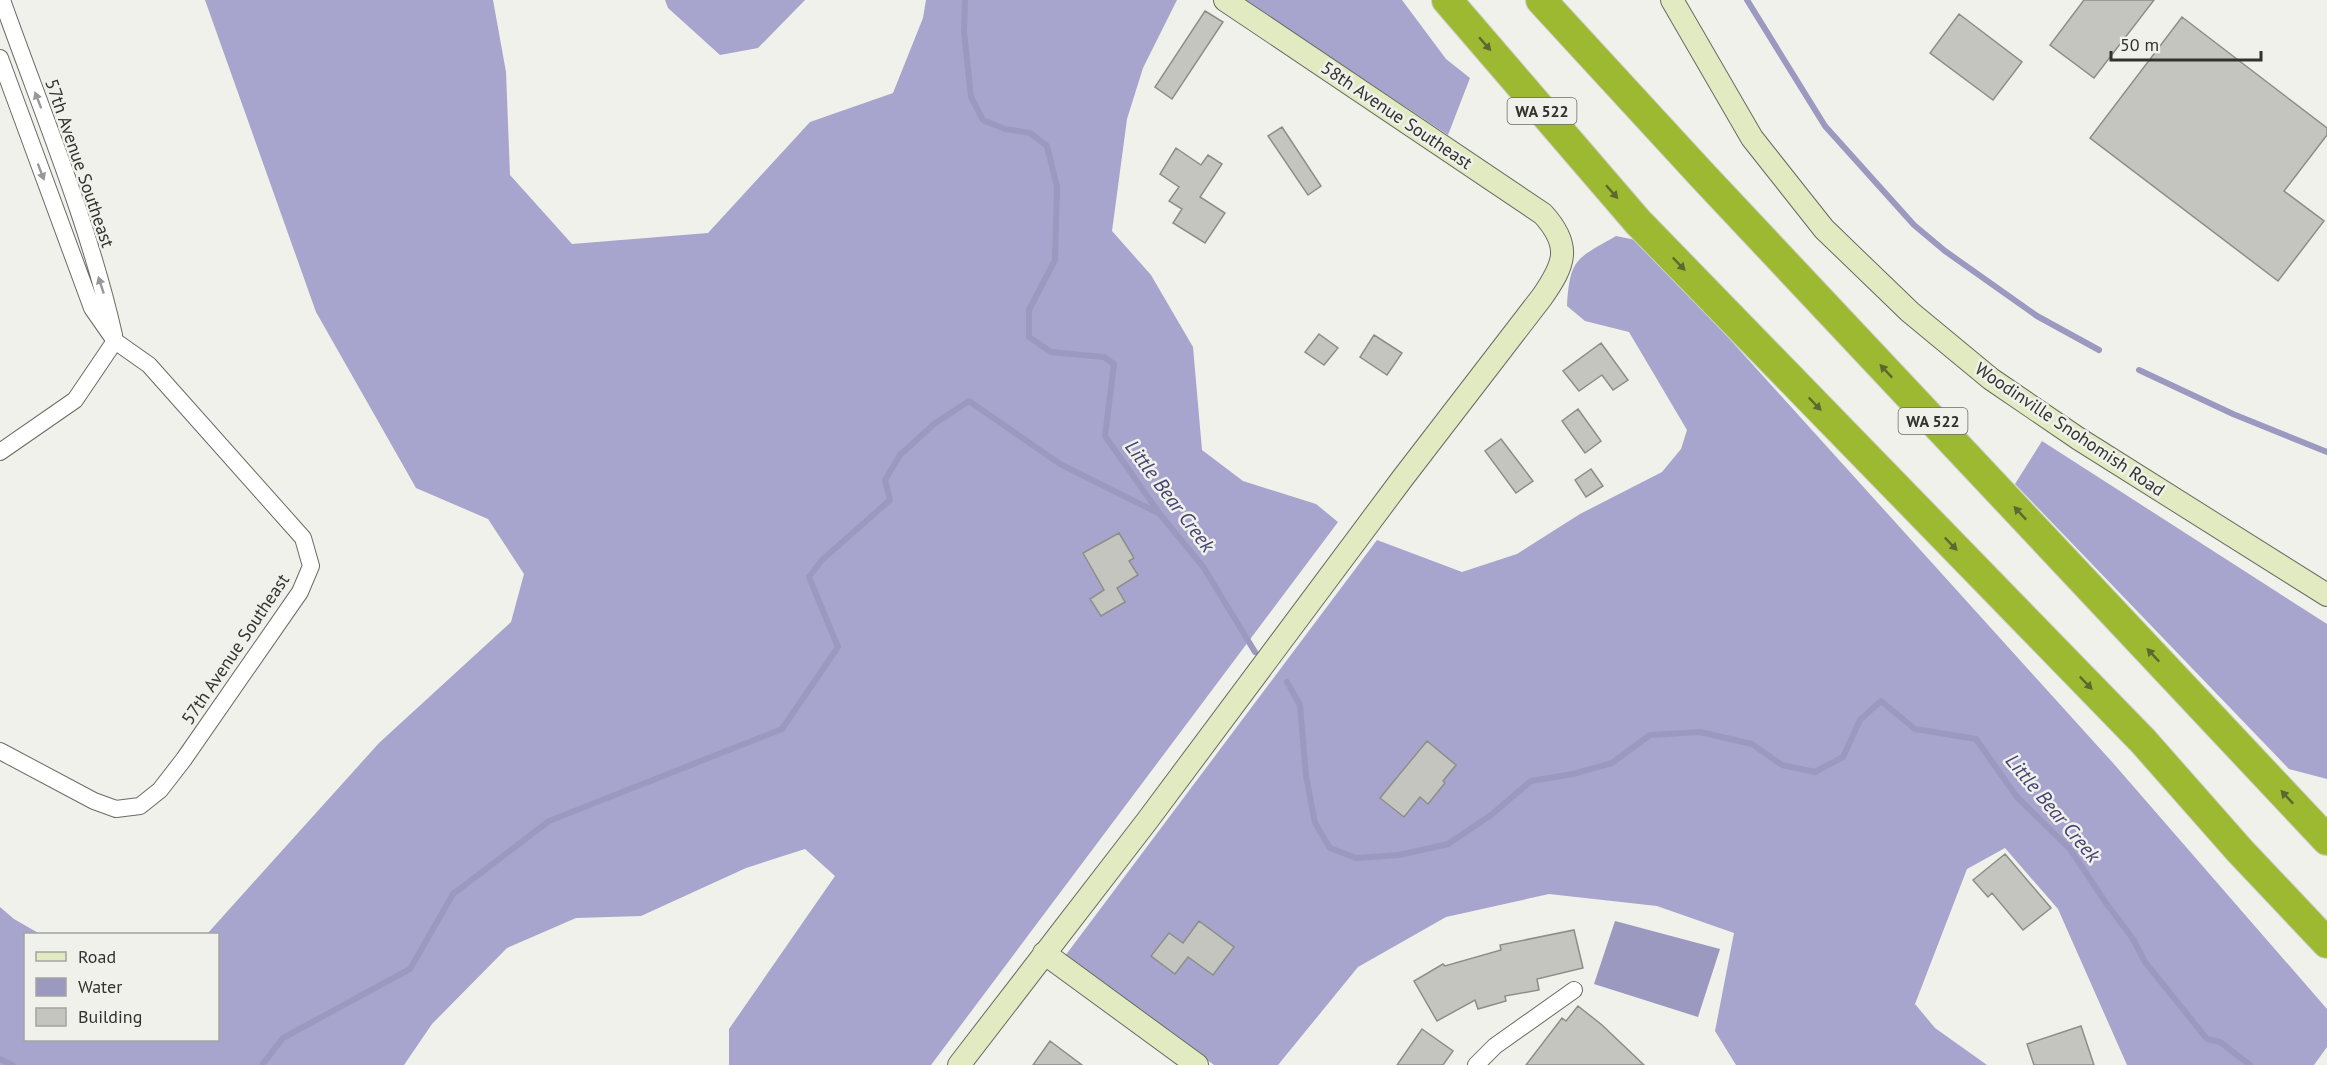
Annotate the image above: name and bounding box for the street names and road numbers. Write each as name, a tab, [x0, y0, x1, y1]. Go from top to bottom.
street label: 58th Avenue Southeast	[1317, 56, 1477, 174]
street label: 57th Avenue Southeast	[40, 76, 120, 250]
road number: WA 522	[1508, 98, 1576, 124]
street label: Woodinville Snohomish Road	[1971, 357, 2169, 501]
road number: WA 522	[1898, 408, 1968, 434]
street label: 57th Avenue Southeast	[176, 569, 294, 729]

